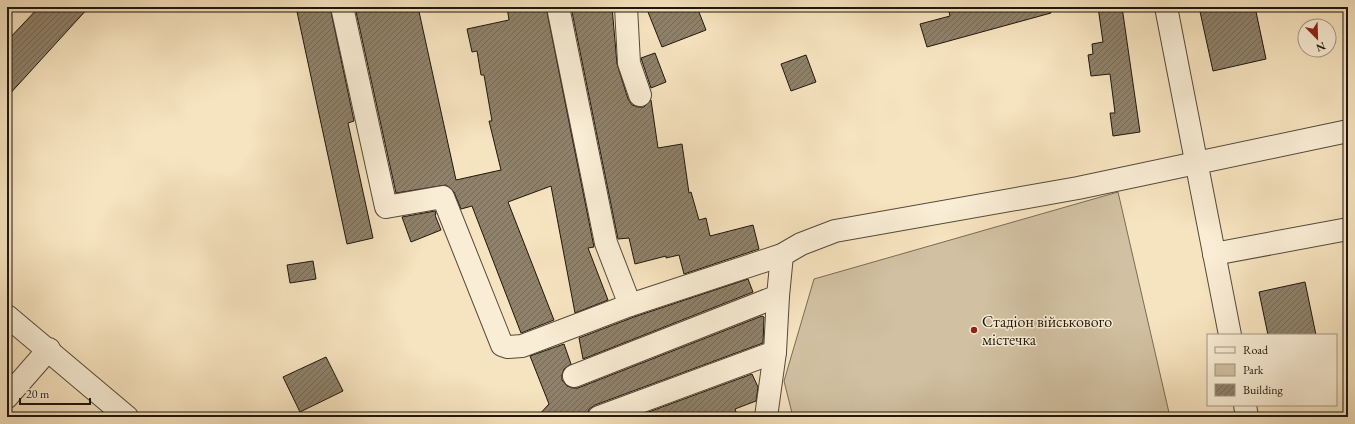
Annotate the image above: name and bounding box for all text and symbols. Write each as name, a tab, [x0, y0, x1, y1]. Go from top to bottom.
north arrow	[1297, 18, 1337, 58]
text: N	[1314, 39, 1328, 55]
place label: Стадіон військового містечка	[982, 311, 1112, 350]
marker: Стадіон військового містечка	[969, 325, 979, 335]
legend	[1207, 334, 1337, 406]
text: Road	[1243, 342, 1269, 358]
text: Park	[1243, 362, 1264, 378]
scale bar	[20, 380, 90, 406]
text: Building	[1243, 382, 1284, 398]
text: 20 m	[26, 386, 50, 402]

